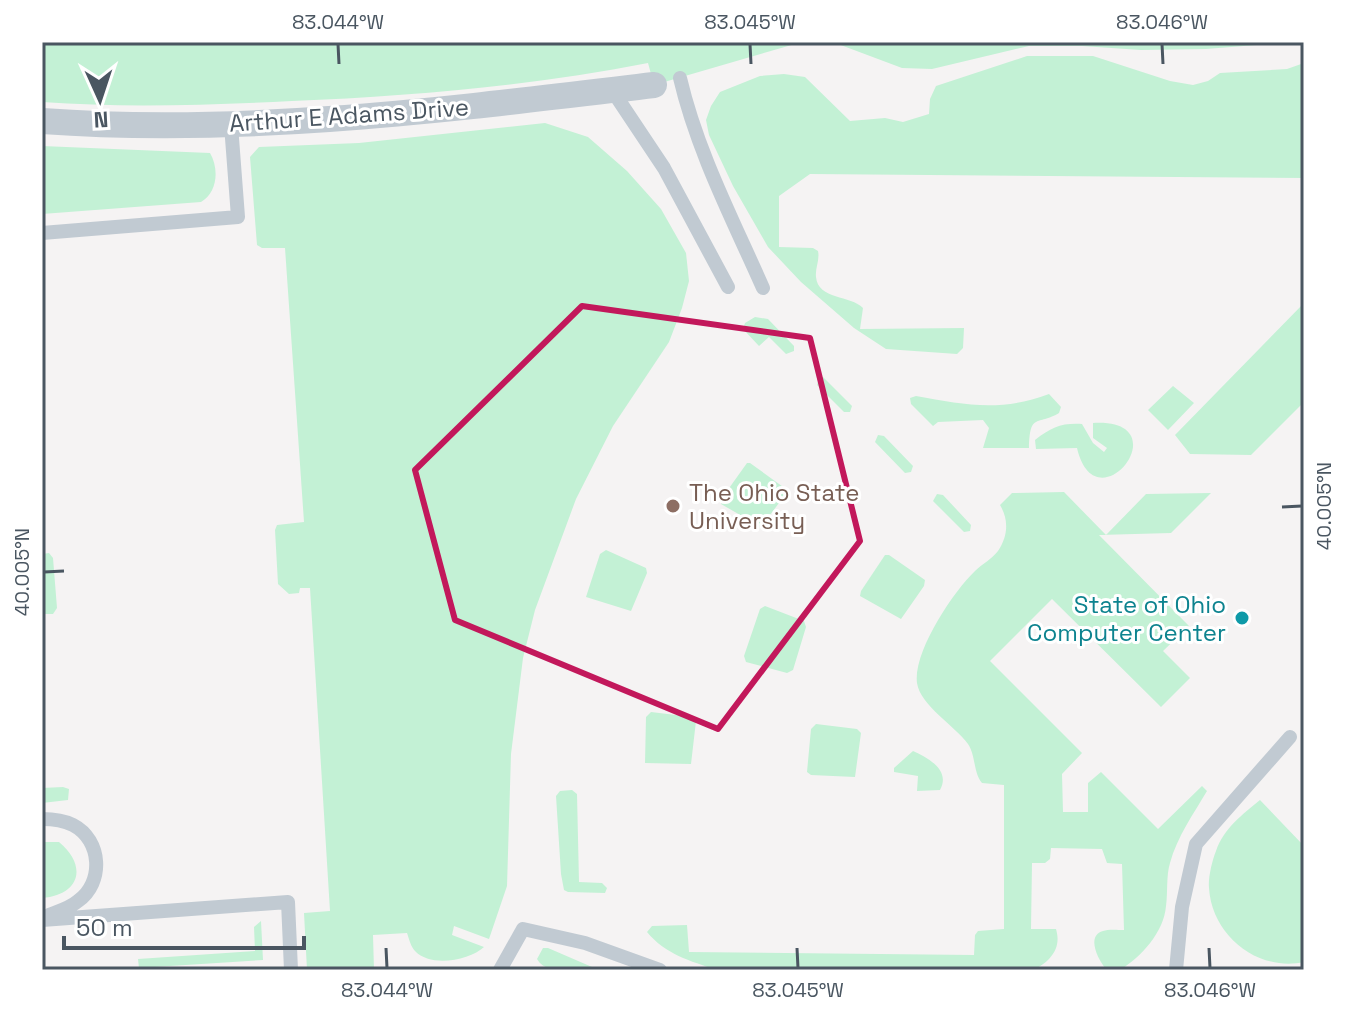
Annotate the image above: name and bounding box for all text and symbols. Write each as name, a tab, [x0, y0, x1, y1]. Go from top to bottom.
text: 83.044°W	[292, 9, 384, 35]
text: 83.045°W	[704, 9, 796, 35]
text: 83.046°W	[1116, 9, 1208, 35]
north arrow	[60, 60, 140, 140]
street label: Arthur E Adams Drive	[228, 91, 470, 139]
text: N	[93, 106, 109, 134]
text: 40.005°N	[1311, 462, 1337, 550]
place label: The Ohio State University	[689, 477, 859, 536]
marker: The Ohio State University	[664, 497, 682, 515]
text: 40.005°N	[9, 528, 35, 616]
place label: State of Ohio Computer Center	[1027, 589, 1226, 648]
marker: State of Ohio Computer Center	[1233, 609, 1251, 627]
scale bar	[64, 900, 304, 950]
text: 50 m	[76, 912, 133, 943]
text: 83.044°W	[341, 977, 433, 1003]
text: 83.045°W	[752, 977, 844, 1003]
text: 83.046°W	[1164, 977, 1256, 1003]

